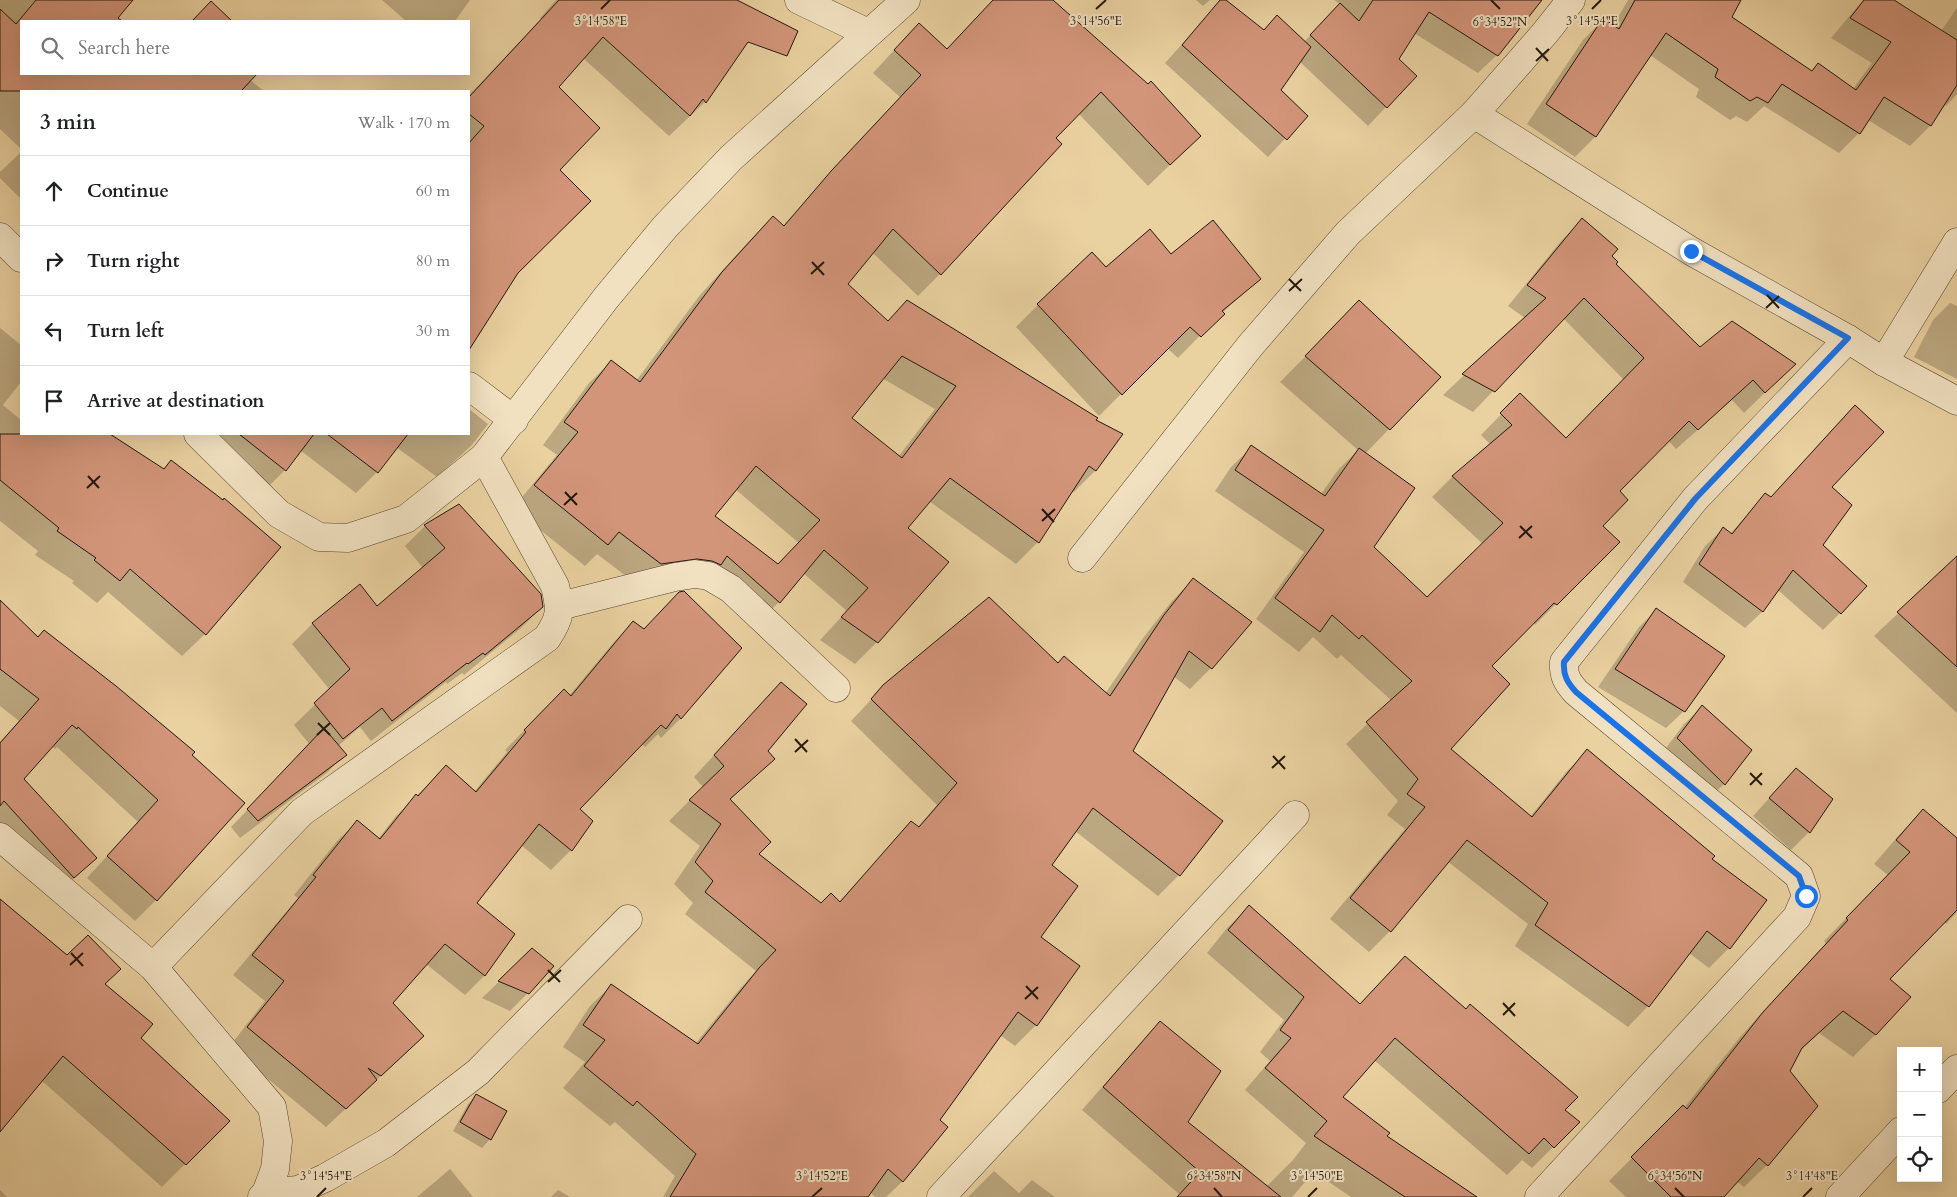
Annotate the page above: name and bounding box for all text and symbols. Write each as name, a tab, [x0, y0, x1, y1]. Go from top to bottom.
text: 3°14'58"E	[575, 13, 627, 29]
text: 3°14'56"E	[1070, 13, 1122, 29]
text: 3°14'54"E	[1566, 13, 1618, 29]
text: 6°34'52"N	[1473, 14, 1528, 30]
search box	[20, 20, 470, 75]
icon: search	[38, 34, 66, 62]
text: Search here	[78, 35, 170, 61]
text: 3 min	[40, 108, 96, 137]
text: Walk · 170 m	[358, 112, 450, 134]
icon: ahead	[40, 177, 68, 205]
text: Continue	[87, 178, 169, 204]
text: 60 m	[416, 180, 450, 202]
route end	[1680, 240, 1703, 263]
icon: right	[40, 247, 68, 275]
text: Turn right	[87, 248, 179, 274]
text: 80 m	[416, 250, 450, 272]
icon: left	[40, 317, 68, 345]
text: Turn left	[87, 318, 164, 344]
text: 30 m	[416, 320, 450, 342]
icon: arrive	[40, 387, 68, 415]
text: Arrive at destination	[87, 388, 264, 414]
route start	[1795, 885, 1818, 908]
map controls	[1897, 1047, 1942, 1182]
button: +	[1897, 1047, 1942, 1092]
button: −	[1897, 1092, 1942, 1137]
button: locate	[1897, 1137, 1942, 1182]
text: 3°14'54"E	[300, 1168, 352, 1184]
text: 3°14'52"E	[796, 1168, 848, 1184]
text: 6°34'58"N	[1187, 1168, 1242, 1184]
text: 3°14'50"E	[1291, 1168, 1343, 1184]
text: 6°34'56"N	[1648, 1168, 1703, 1184]
text: 3°14'48"E	[1786, 1168, 1838, 1184]

